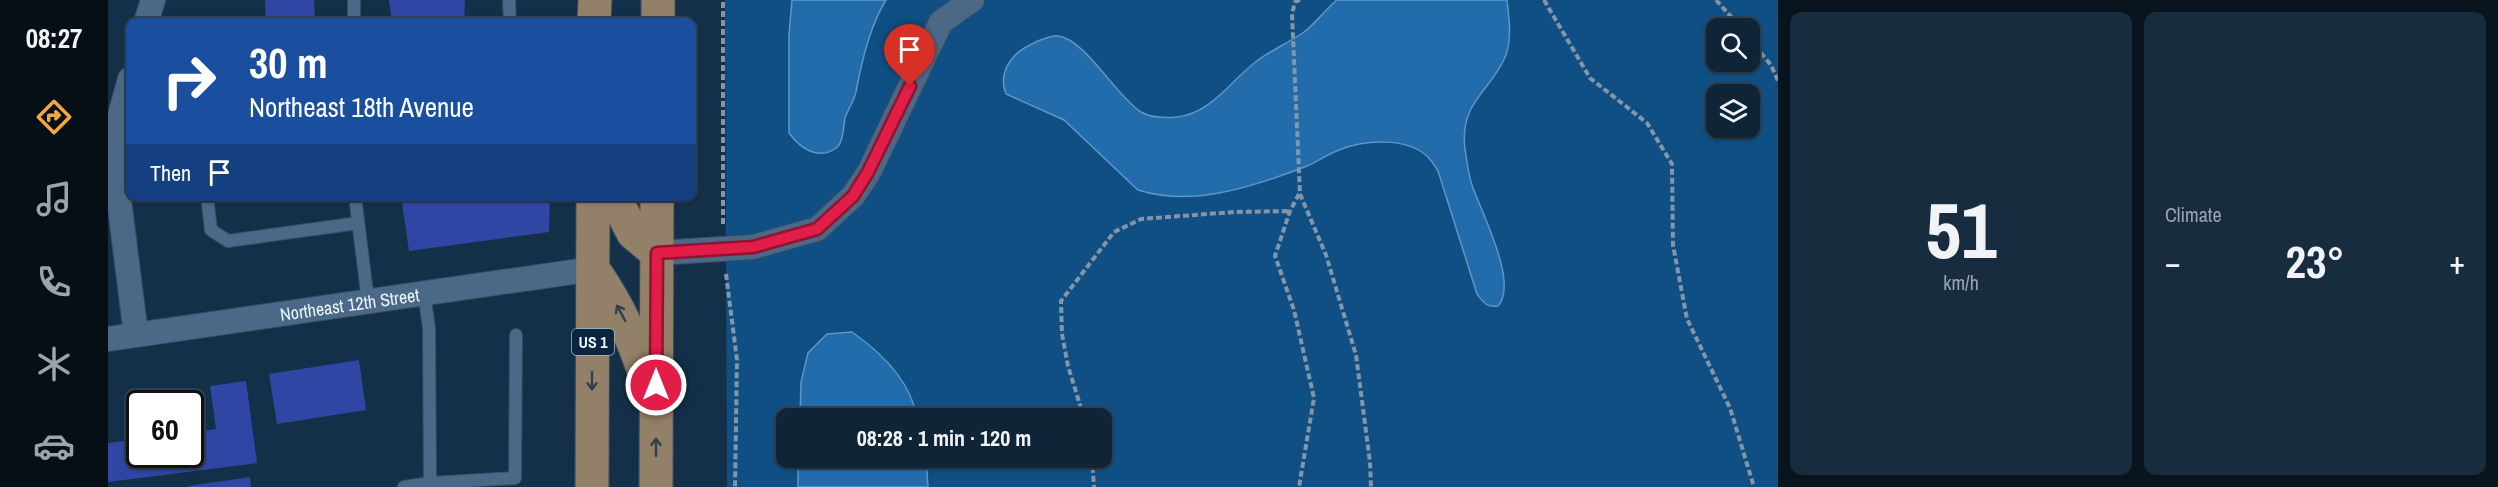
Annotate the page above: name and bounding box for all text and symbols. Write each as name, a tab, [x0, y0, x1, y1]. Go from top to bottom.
map controls	[1706, 18, 1760, 138]
button: search	[1706, 18, 1760, 72]
text: 08:27	[26, 20, 82, 56]
pin	[884, 24, 935, 86]
icon: arrive	[893, 33, 926, 66]
text: 30 m	[249, 35, 328, 91]
icon: right	[150, 42, 228, 120]
button: layers	[1706, 84, 1760, 138]
text: Northeast 18th Avenue	[249, 89, 474, 125]
icon: directions	[33, 96, 75, 138]
icon: arrive	[203, 156, 236, 189]
text: Then	[150, 158, 191, 188]
text: 51	[1925, 177, 1997, 282]
icon: music	[33, 178, 75, 220]
text: Climate	[2165, 201, 2222, 228]
text: 23°	[2285, 231, 2345, 292]
text: −	[2165, 240, 2181, 284]
text: +	[2449, 240, 2465, 284]
icon: phone	[33, 261, 75, 303]
text: km/h	[1943, 269, 1979, 296]
street label: Northeast 12th Street	[278, 282, 421, 327]
one-way arrow	[615, 305, 627, 322]
road number: US 1	[572, 329, 614, 355]
icon: climate	[33, 343, 75, 385]
position arrow	[624, 353, 688, 417]
one-way arrow	[586, 370, 598, 390]
speed limit sign: 60	[126, 390, 204, 468]
text: 08:28 · 1 min · 120 m	[857, 423, 1031, 453]
icon: car	[33, 425, 75, 467]
one-way arrow	[650, 438, 662, 458]

